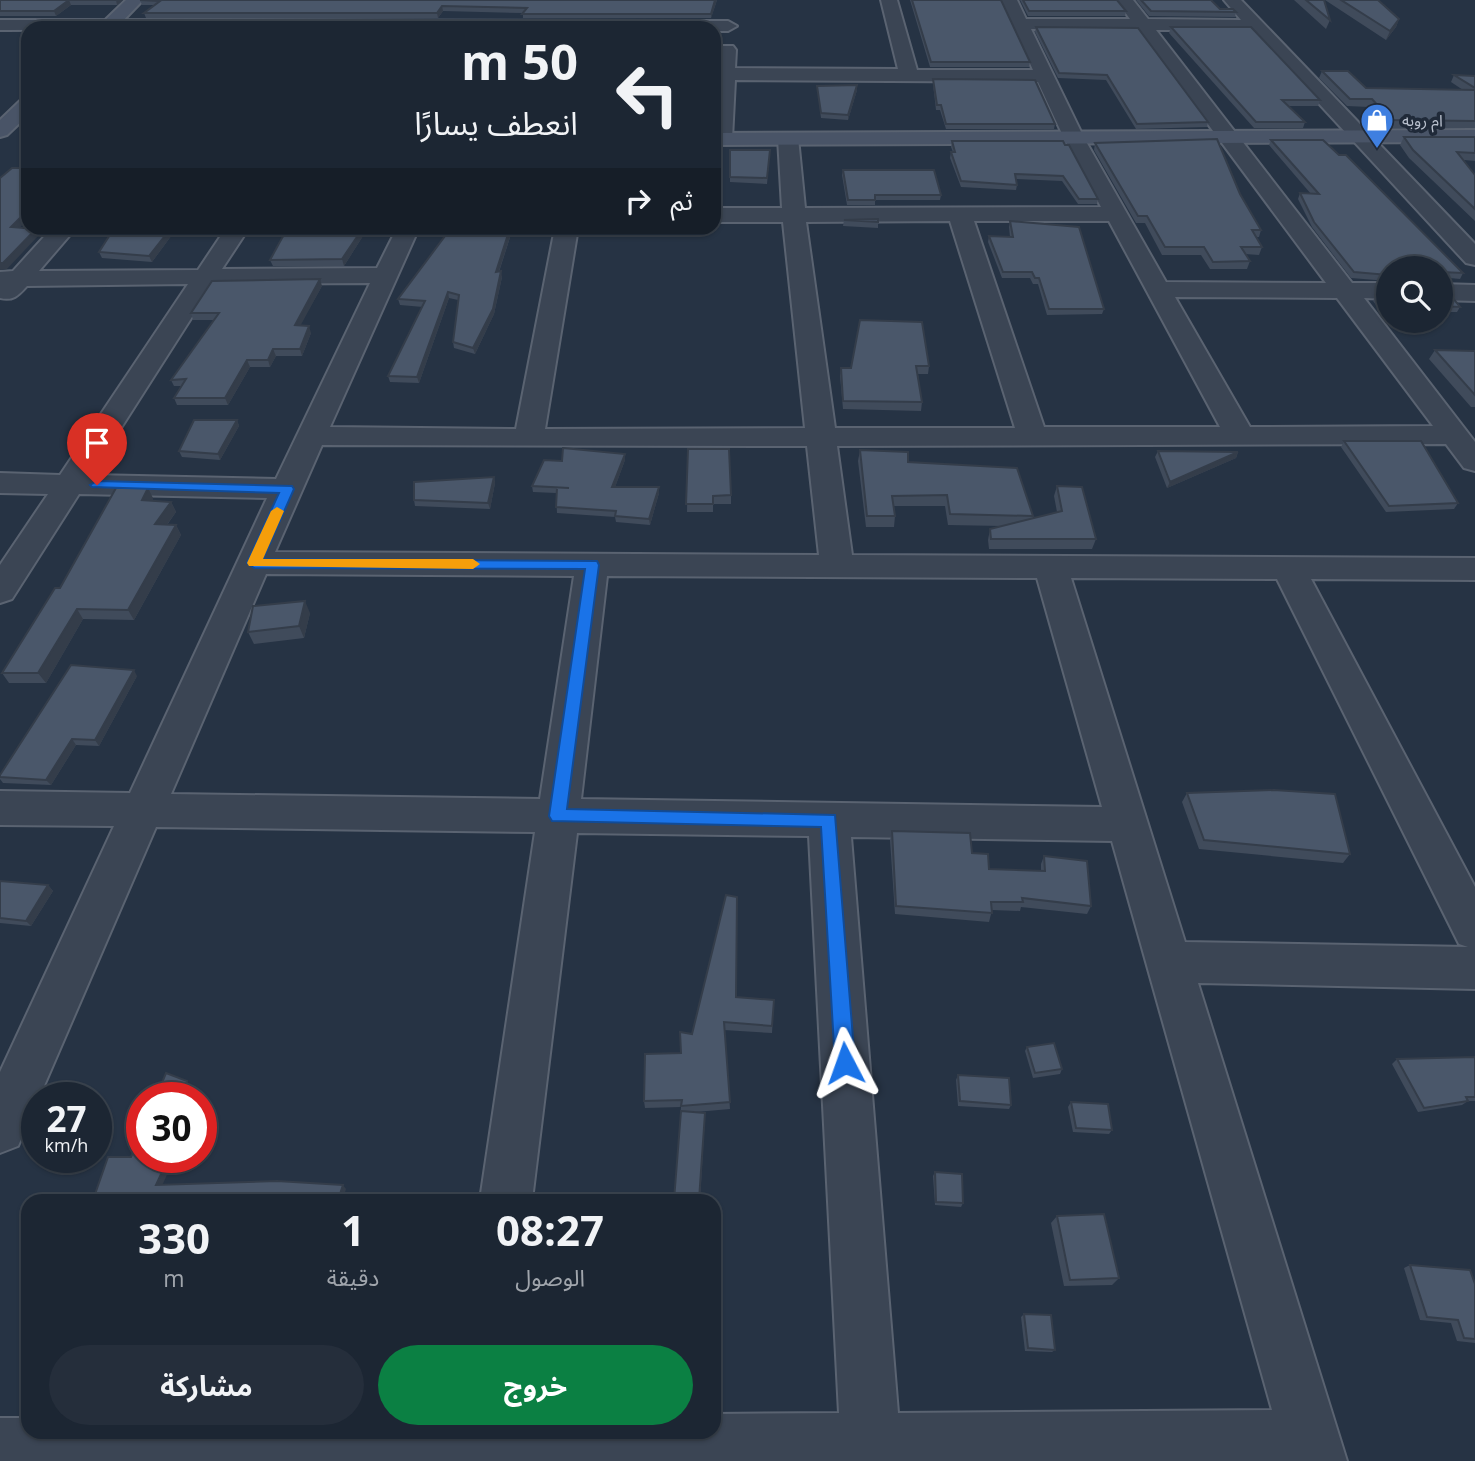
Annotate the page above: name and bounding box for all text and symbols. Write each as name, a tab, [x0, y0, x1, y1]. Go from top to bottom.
text: 50 m	[461, 28, 578, 94]
icon: left	[602, 49, 693, 140]
text: انعطف يسارًا	[414, 101, 578, 144]
shop icon: ام روبه	[1358, 101, 1396, 150]
place label: ام روبه	[1402, 109, 1443, 133]
icon: right	[619, 182, 657, 220]
text: ثم	[671, 182, 693, 218]
map controls	[1376, 256, 1453, 333]
button: search	[1376, 256, 1453, 333]
pin	[67, 413, 127, 485]
icon: arrive	[78, 424, 116, 462]
position arrow	[808, 1026, 882, 1100]
speed limit sign: 30	[126, 1082, 217, 1173]
text: 27	[46, 1095, 87, 1142]
text: km/h	[45, 1133, 88, 1157]
text: 1	[341, 1201, 365, 1258]
text: 08:27	[496, 1201, 604, 1258]
text: 330	[138, 1209, 210, 1266]
text: دقيقة	[327, 1261, 379, 1293]
text: الوصول	[515, 1261, 585, 1293]
text: m	[163, 1262, 185, 1294]
button: مشاركة	[49, 1345, 364, 1425]
button: خروج	[378, 1345, 693, 1425]

